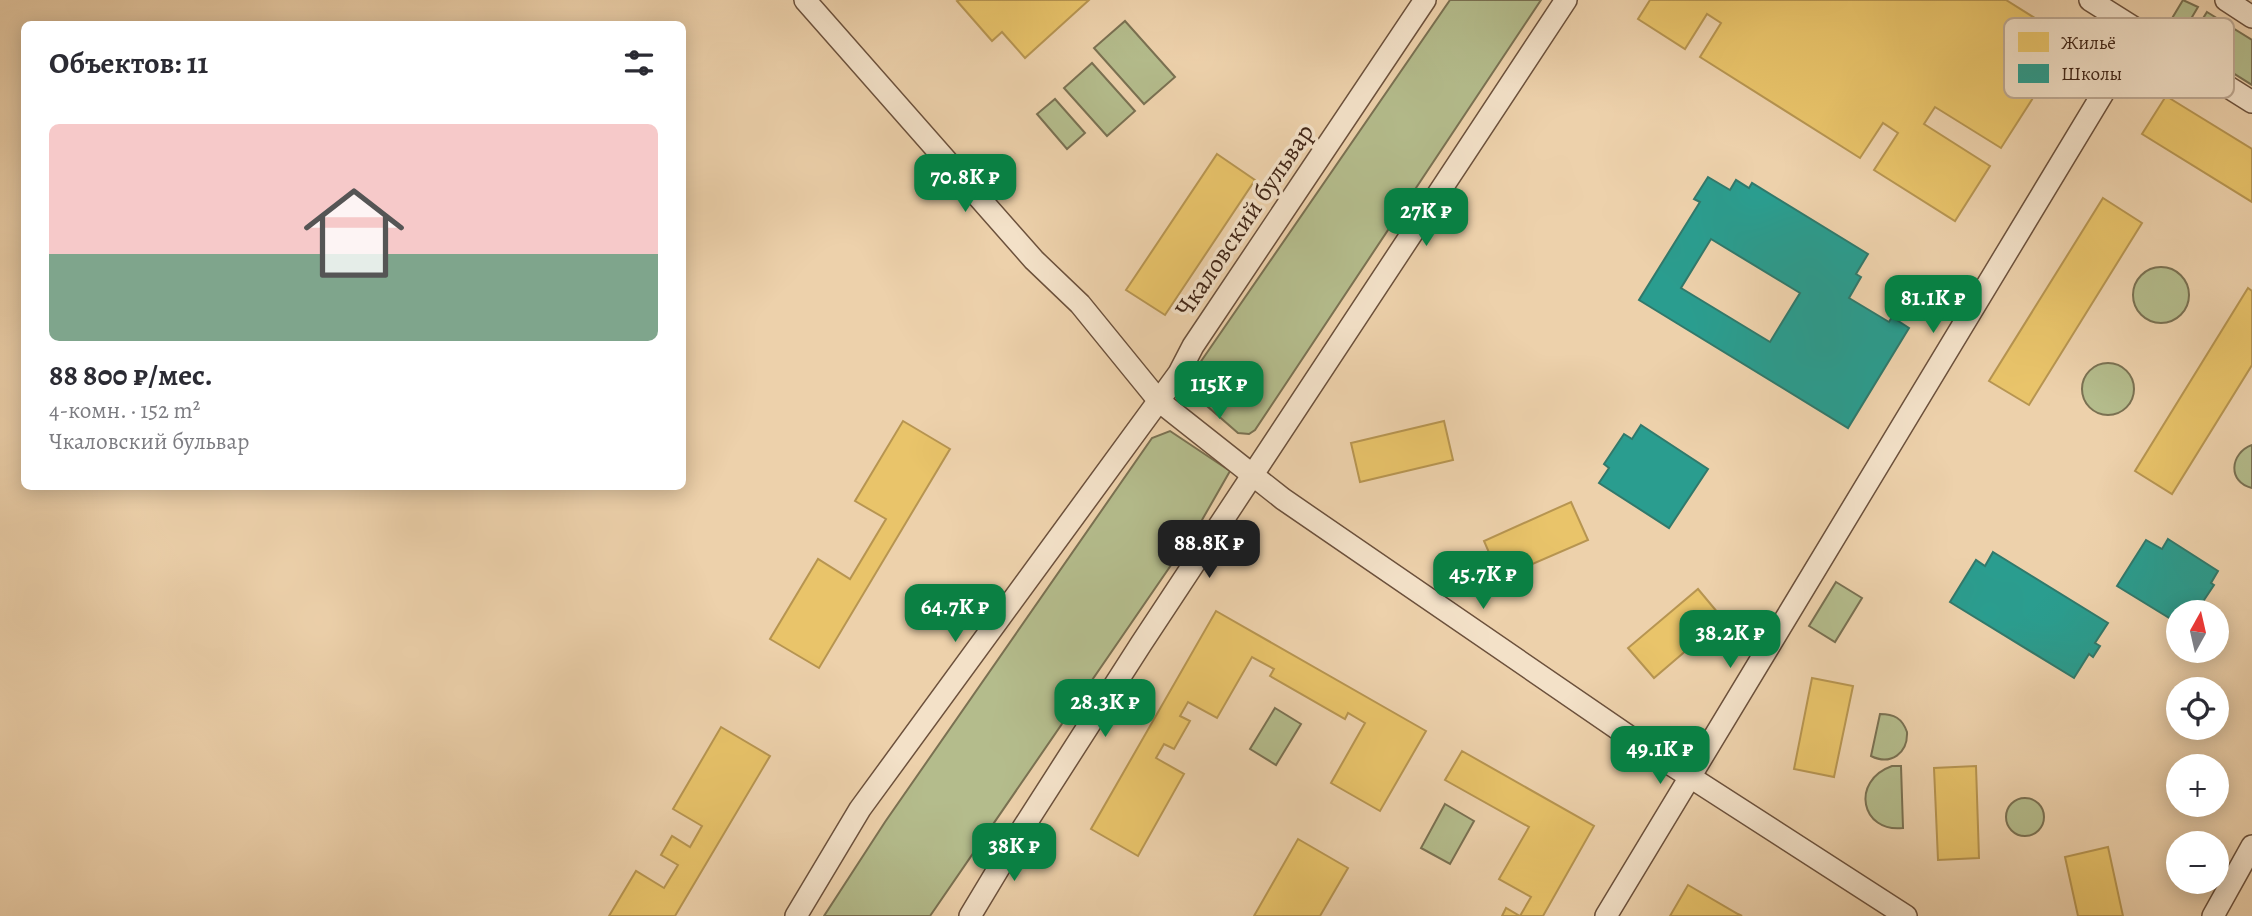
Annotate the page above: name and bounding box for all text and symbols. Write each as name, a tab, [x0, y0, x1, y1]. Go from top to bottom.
legend	[2004, 18, 2234, 98]
text: Жильё	[2061, 30, 2116, 56]
text: Объектов: 11	[49, 43, 208, 83]
icon: filters	[620, 44, 658, 82]
text: Школы	[2061, 61, 2122, 87]
street label: Чкаловский бульвар	[1167, 117, 1322, 324]
pin: 70.8K ₽	[900, 154, 1030, 214]
text: 70.8K ₽	[930, 161, 1000, 192]
icon: home	[291, 170, 417, 296]
pin: 27K ₽	[1377, 188, 1475, 248]
text: 27K ₽	[1400, 195, 1452, 226]
pin: 81.1K ₽	[1868, 276, 1998, 335]
text: 81.1K ₽	[1901, 282, 1965, 313]
text: 88 800 ₽/мес.	[49, 355, 213, 395]
pin: 115K ₽	[1162, 362, 1276, 421]
text: 115K ₽	[1190, 368, 1248, 399]
text: 4-комн. · 152 m²	[49, 395, 200, 426]
text: Чкаловский бульвар	[49, 426, 249, 457]
pin: 88.8K ₽	[1144, 520, 1274, 580]
text: 88.8K ₽	[1174, 527, 1244, 558]
pin: 45.7K ₽	[1418, 552, 1548, 611]
text: 45.7K ₽	[1449, 558, 1517, 589]
pin: 64.7K ₽	[890, 584, 1020, 644]
text: 64.7K ₽	[921, 591, 989, 622]
north arrow	[2166, 600, 2230, 663]
map controls	[2166, 600, 2229, 894]
pin: 38.2K ₽	[1665, 610, 1795, 670]
text: 38.2K ₽	[1695, 617, 1765, 648]
button: locate	[2166, 677, 2229, 740]
pin: 28.3K ₽	[1040, 680, 1170, 739]
text: 28.3K ₽	[1070, 686, 1140, 717]
pin: 49.1K ₽	[1595, 726, 1725, 786]
text: 49.1K ₽	[1627, 733, 1693, 764]
button: +	[2166, 754, 2229, 817]
pin: 38K ₽	[965, 824, 1063, 883]
text: 38K ₽	[988, 830, 1040, 861]
button: −	[2166, 831, 2229, 894]

